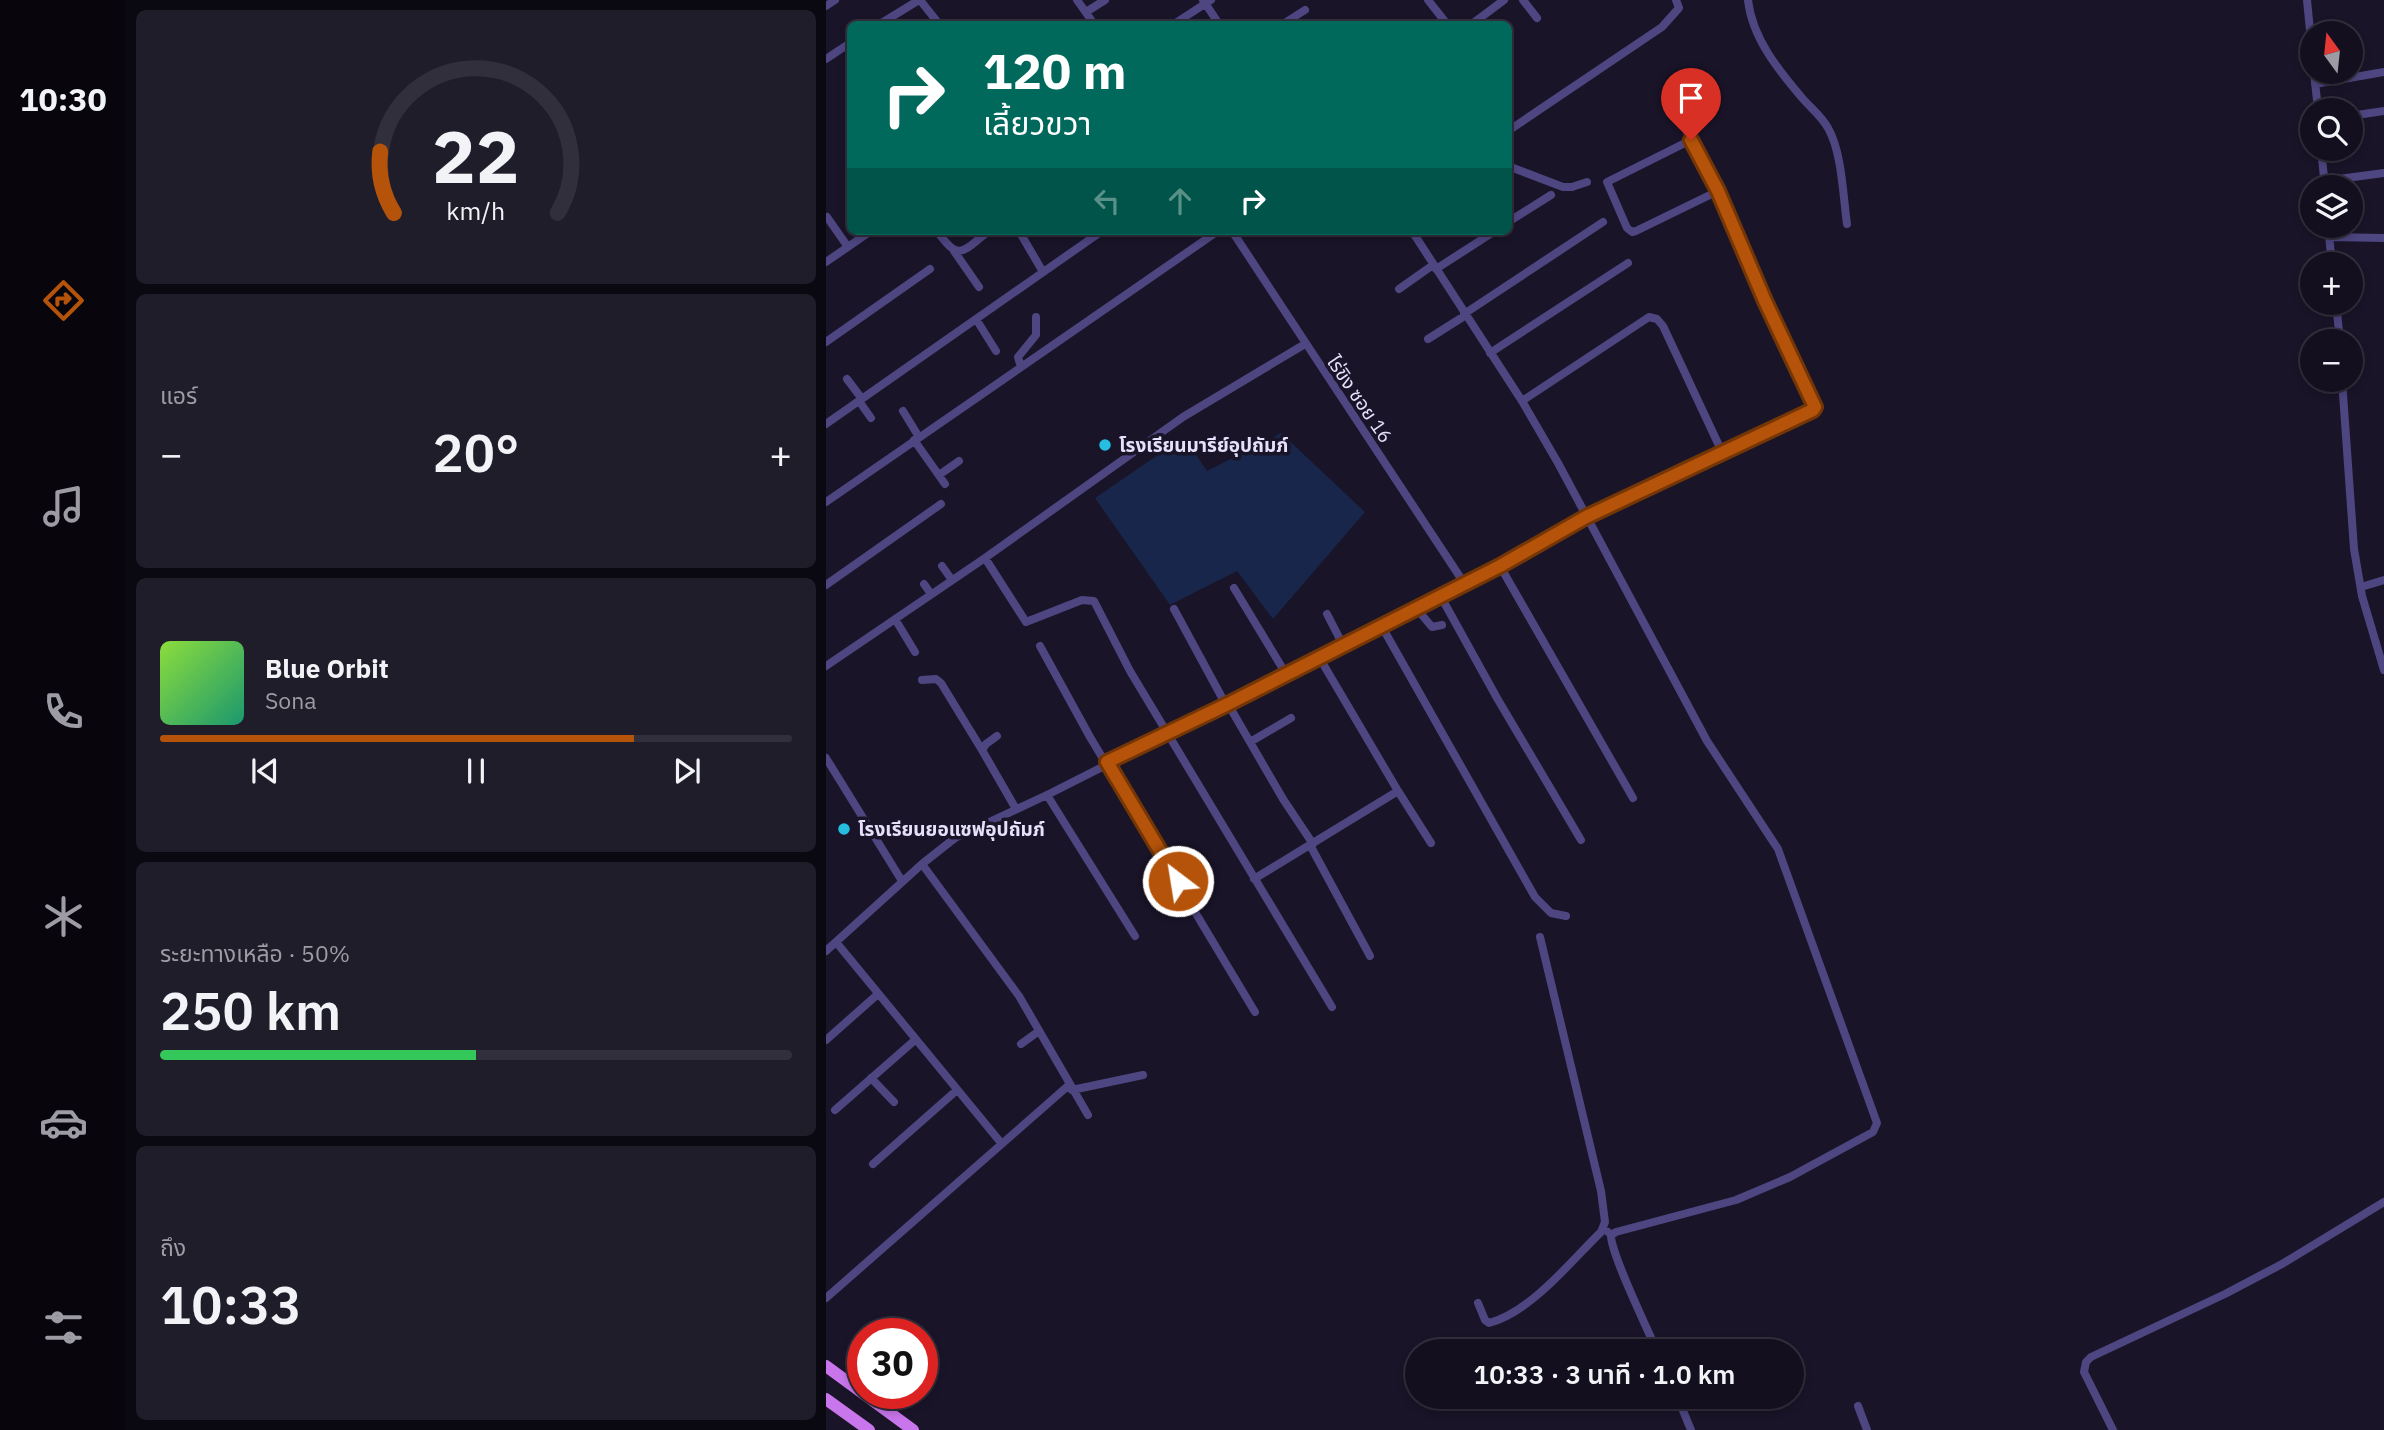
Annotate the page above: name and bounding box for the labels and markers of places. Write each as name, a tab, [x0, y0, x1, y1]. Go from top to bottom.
pin	[1661, 68, 1721, 140]
place label: โรงเรียนมารีย์อุปถัมภ์	[1119, 433, 1288, 457]
marker: โรงเรียนมารีย์อุปถัมภ์	[1097, 437, 1113, 453]
place label: โรงเรียนยอแซฟอุปถัมภ์	[858, 817, 1045, 841]
marker: โรงเรียนยอแซฟอุปถัมภ์	[836, 821, 852, 837]

